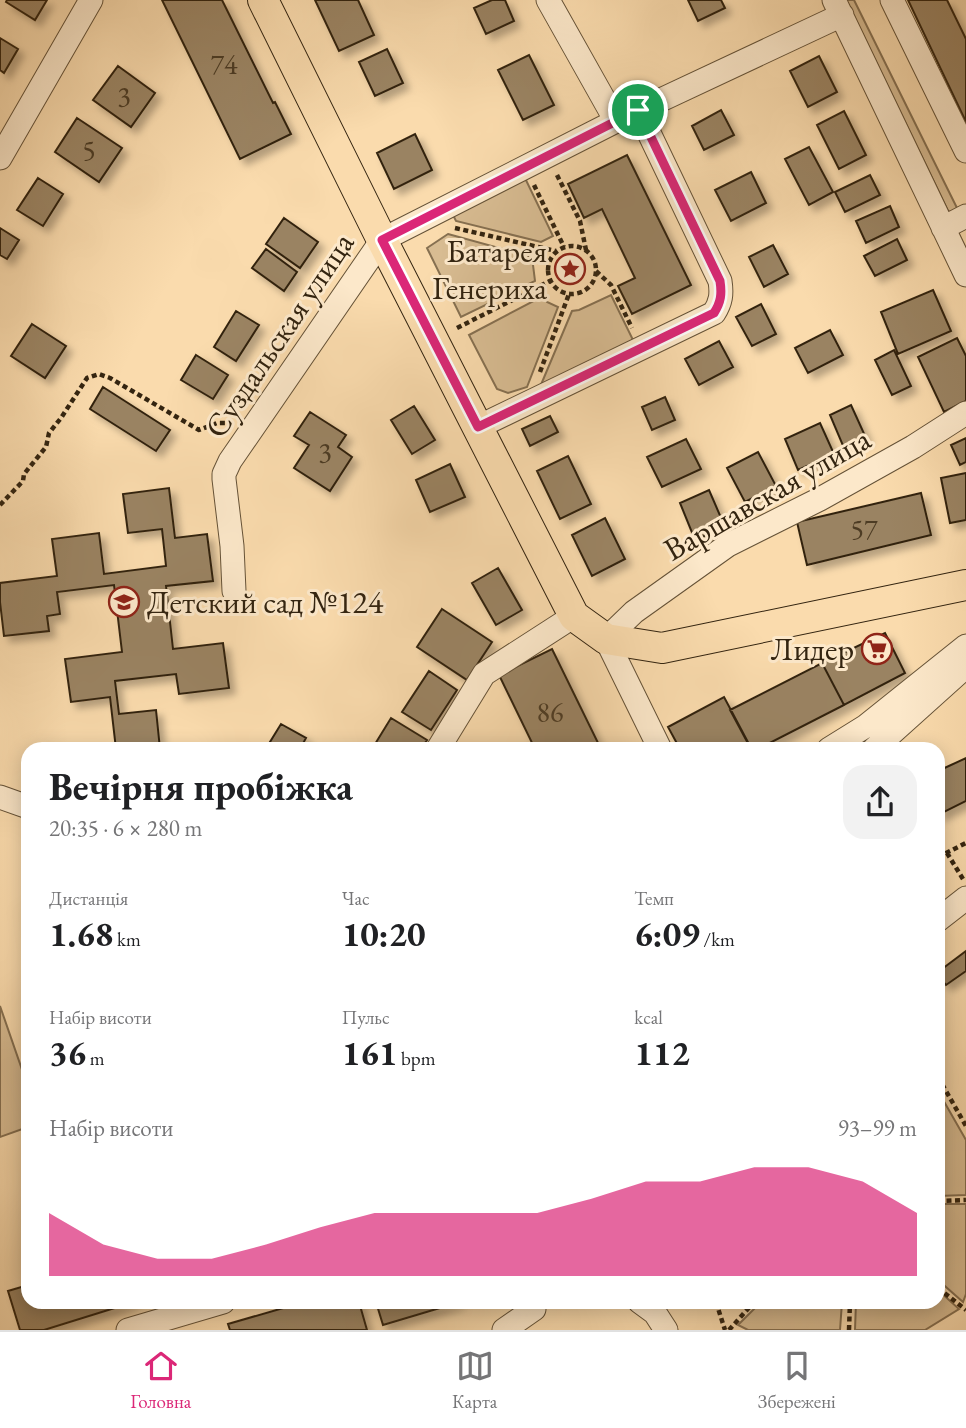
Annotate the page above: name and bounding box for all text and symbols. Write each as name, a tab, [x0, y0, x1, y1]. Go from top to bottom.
house number: 74	[211, 46, 238, 82]
house number: 3	[117, 78, 131, 114]
pin	[608, 80, 668, 140]
icon: arrive	[619, 91, 657, 129]
house number: 5	[82, 132, 96, 168]
street label: Суздальская улица	[195, 224, 363, 446]
place label: Батарея Генериха	[432, 230, 547, 309]
place icon: Батарея Генериха	[553, 252, 587, 286]
street label: Варшавская улица	[656, 418, 878, 570]
house number: 3	[318, 434, 332, 470]
house number: 57	[851, 511, 878, 547]
place label: Детский сад №124	[147, 581, 384, 623]
school or university icon: Детский сад №124	[107, 585, 141, 619]
place label: Лидер	[771, 628, 854, 670]
supermarket icon: Лидер	[860, 632, 894, 666]
house number: 86	[537, 694, 563, 730]
text: Вечірня пробіжка	[49, 762, 353, 811]
button: share	[843, 765, 917, 839]
text: 20:35 · 6 × 280 m	[49, 813, 202, 843]
text: Дистанція	[49, 886, 128, 911]
text: Час	[342, 886, 370, 911]
text: Темп	[634, 886, 674, 911]
text: 1.68	[49, 911, 113, 956]
text: 10:20	[342, 911, 426, 956]
text: 6:09	[634, 911, 700, 956]
text: km	[113, 927, 141, 952]
text: /km	[700, 927, 735, 952]
text: Набір висоти	[49, 1005, 152, 1030]
text: Пульс	[342, 1005, 390, 1030]
text: kcal	[634, 1005, 663, 1030]
text: 36	[49, 1030, 86, 1075]
text: 161	[342, 1030, 397, 1075]
text: 112	[634, 1030, 690, 1075]
text: m	[86, 1046, 105, 1071]
text: bpm	[397, 1046, 435, 1071]
text: Набір висоти	[49, 1113, 173, 1143]
text: 93–99 m	[838, 1113, 917, 1143]
tab: Головна	[130, 1347, 191, 1414]
tab: Карта	[452, 1347, 497, 1414]
tab: Збережені	[758, 1347, 836, 1414]

